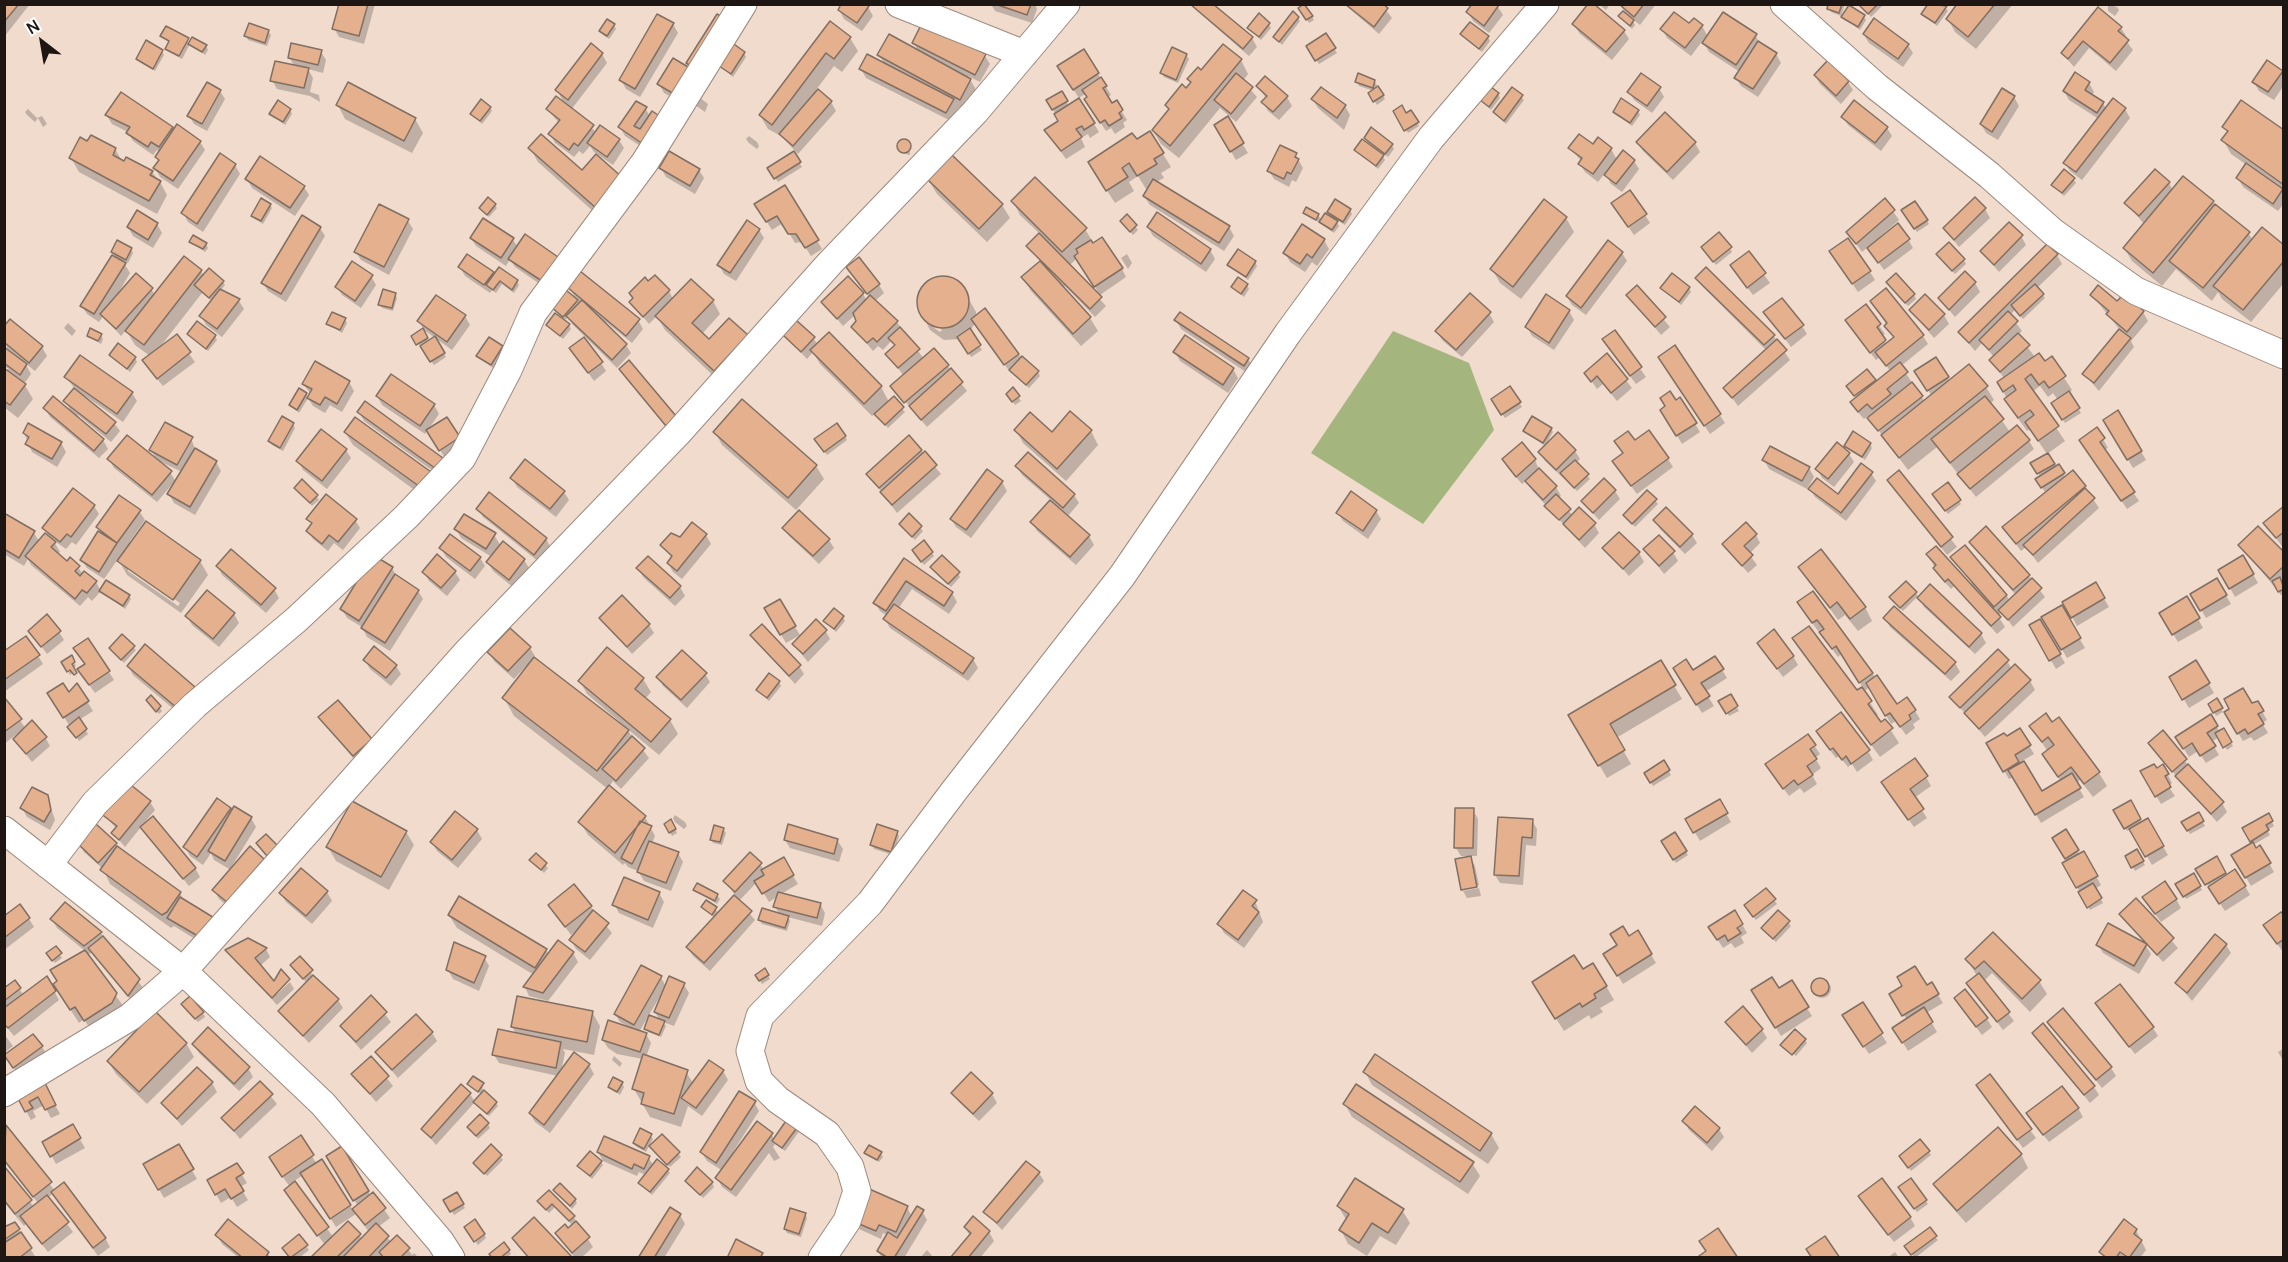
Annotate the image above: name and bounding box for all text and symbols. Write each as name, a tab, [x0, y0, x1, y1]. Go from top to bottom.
north arrow	[12, 12, 72, 72]
text: N	[22, 14, 43, 39]

